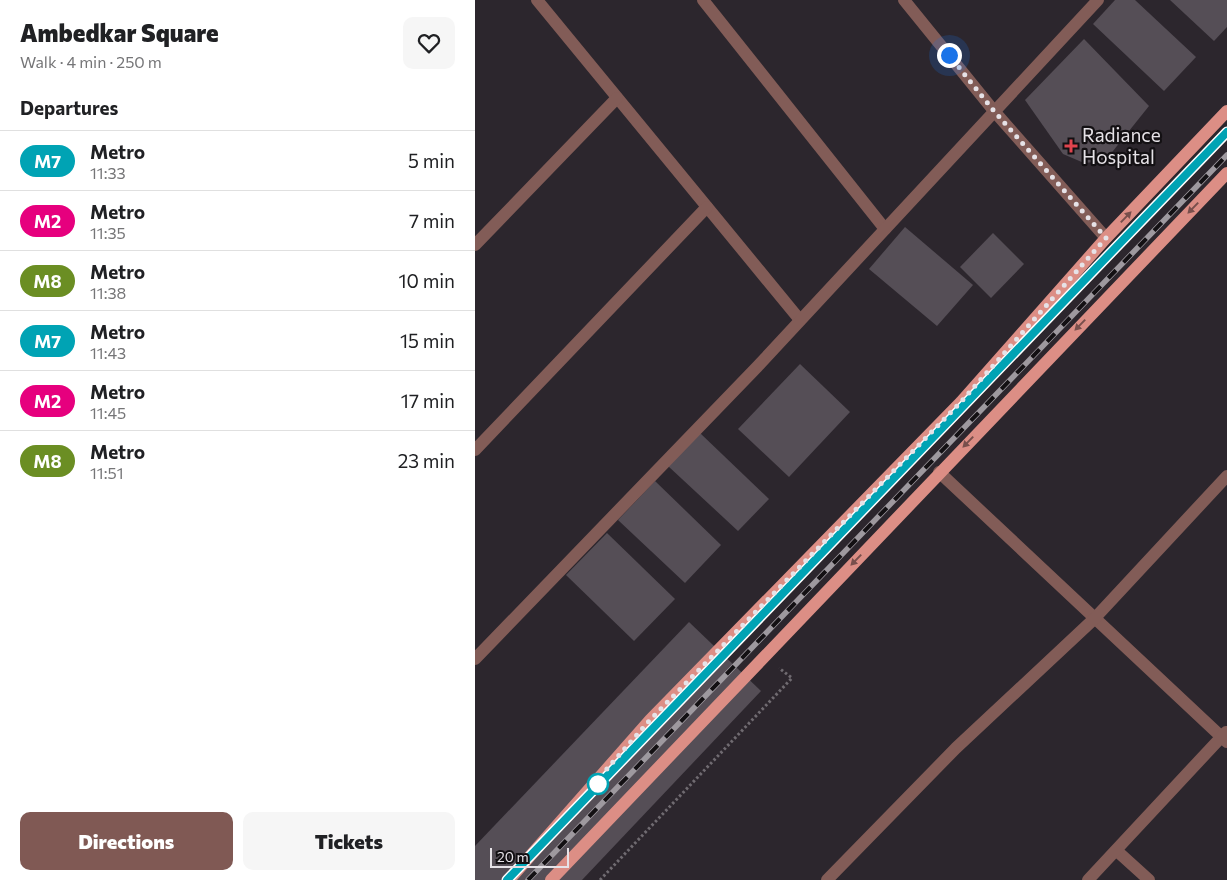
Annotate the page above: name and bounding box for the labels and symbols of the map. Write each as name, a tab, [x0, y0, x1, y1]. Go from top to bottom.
your location	[937, 43, 962, 68]
place label: Radiance Hospital	[1082, 123, 1161, 168]
marker: Radiance Hospital	[1064, 139, 1078, 153]
one-way arrow	[1187, 202, 1199, 214]
one-way arrow	[1120, 211, 1132, 223]
one-way arrow	[1075, 319, 1087, 331]
one-way arrow	[962, 436, 974, 448]
one-way arrow	[850, 553, 862, 565]
unlabelled marker	[587, 773, 609, 795]
scale bar	[490, 845, 569, 868]

